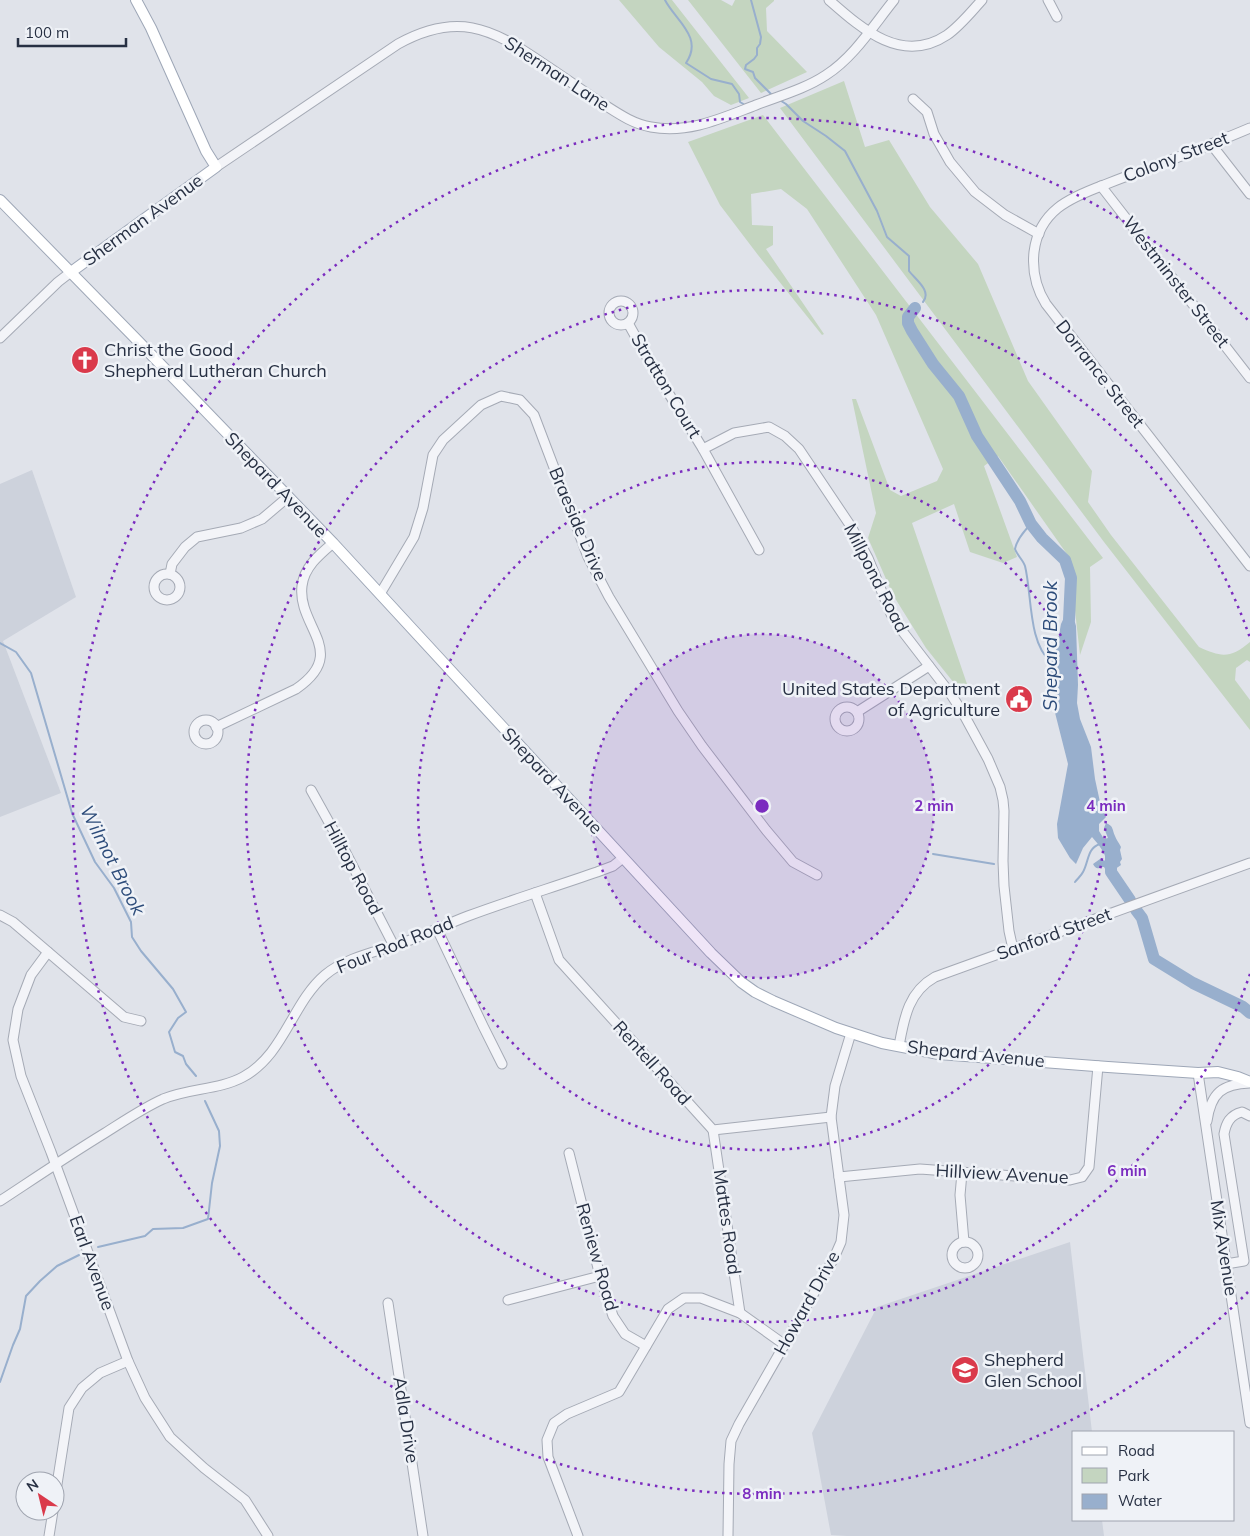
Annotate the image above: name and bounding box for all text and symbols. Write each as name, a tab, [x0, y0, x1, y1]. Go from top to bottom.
scale bar	[18, 15, 125, 47]
text: 100 m	[25, 23, 69, 42]
street label: Sherman Lane	[500, 31, 614, 116]
street label: Colony Street	[1120, 126, 1232, 187]
street label: Sherman Avenue	[78, 168, 207, 271]
street label: Westminster Street	[1118, 211, 1235, 352]
street label: Dorrance Street	[1051, 315, 1150, 432]
street label: Stratton Court	[626, 329, 707, 442]
place label: Christ the Good Shepherd Lutheran Church	[104, 338, 327, 382]
church icon: Christ the Good Shepherd Lutheran Church	[70, 345, 100, 375]
street label: Shepard Avenue	[220, 427, 332, 542]
street label: Braeside Drive	[544, 463, 613, 584]
street label: Millpond Road	[839, 519, 914, 636]
water label: Shepard Brook	[1038, 580, 1062, 711]
place label: United States Department of Agriculture	[782, 677, 1000, 721]
public building icon: United States Department of Agriculture	[1004, 684, 1034, 714]
street label: Shepard Avenue	[497, 722, 608, 839]
text: 2 min	[914, 796, 954, 815]
text: 4 min	[1086, 796, 1126, 815]
centre of rings	[753, 797, 771, 815]
water label: Wilmot Brook	[75, 801, 152, 920]
street label: Hilltop Road	[319, 817, 388, 919]
street label: Sanford Street	[993, 902, 1114, 965]
street label: Four Rod Road	[333, 911, 457, 978]
street label: Rentell Road	[608, 1016, 696, 1110]
street label: Shepard Avenue	[906, 1035, 1046, 1072]
street label: Hillview Avenue	[935, 1159, 1069, 1188]
text: 6 min	[1107, 1161, 1147, 1180]
street label: Mattes Road	[709, 1168, 746, 1276]
street label: Mix Avenue	[1206, 1198, 1243, 1298]
street label: Reniew Road	[571, 1200, 624, 1313]
street label: Earl Avenue	[65, 1212, 120, 1313]
street label: Howard Drive	[768, 1247, 845, 1359]
place label: Shepherd Glen School	[984, 1348, 1082, 1392]
school or university icon: Shepherd Glen School	[950, 1355, 980, 1385]
street label: Adla Drive	[388, 1375, 425, 1465]
legend	[1072, 1431, 1235, 1521]
text: Road	[1118, 1441, 1155, 1460]
text: Park	[1118, 1466, 1150, 1485]
north arrow	[15, 1471, 65, 1521]
text: N	[23, 1475, 42, 1496]
text: 8 min	[742, 1484, 782, 1503]
text: Water	[1118, 1491, 1162, 1510]

